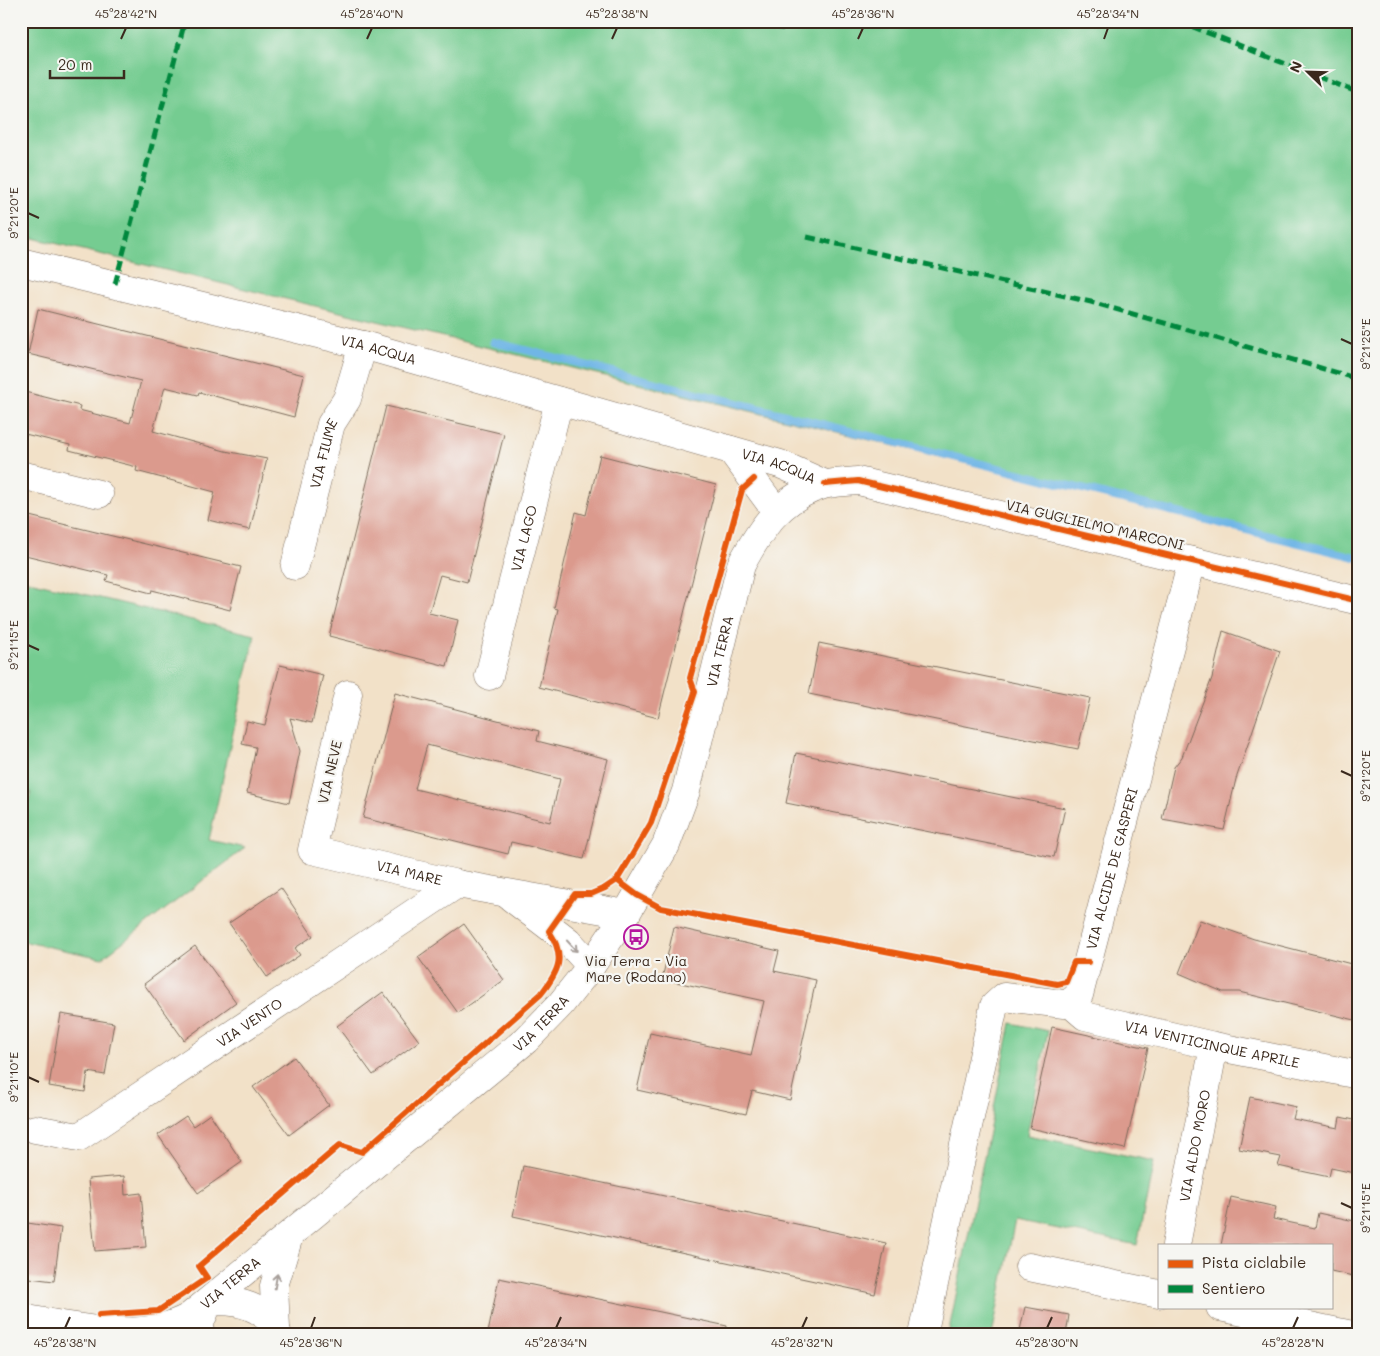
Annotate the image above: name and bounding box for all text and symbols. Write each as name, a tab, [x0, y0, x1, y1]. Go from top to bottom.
text: 45°28'42"N	[95, 5, 157, 21]
text: 45°28'40"N	[341, 5, 403, 21]
text: 45°28'38"N	[586, 5, 648, 21]
text: 45°28'36"N	[832, 5, 894, 21]
text: 45°28'34"N	[1077, 5, 1139, 21]
scale bar	[50, 48, 124, 80]
north arrow	[1282, 48, 1332, 98]
text: 20 m	[58, 54, 92, 74]
text: N	[1285, 58, 1306, 75]
text: 9°21'20"E	[5, 187, 21, 239]
text: 9°21'25"E	[1357, 318, 1373, 370]
street label: VIA ACQUA	[339, 330, 419, 369]
street label: VIA FIUME	[305, 414, 342, 491]
street label: VIA ACQUA	[739, 443, 819, 488]
street label: VIA GUGLIELMO MARCONI	[1004, 495, 1186, 554]
street label: VIA LAGO	[506, 503, 541, 574]
street label: VIA TERRA	[702, 614, 737, 689]
text: 9°21'15"E	[5, 620, 21, 670]
street label: VIA NEVE	[313, 738, 346, 806]
text: 9°21'20"E	[1357, 750, 1373, 802]
street label: VIA ALCIDE DE GASPERI	[1081, 786, 1142, 952]
street label: VIA MARE	[374, 855, 444, 889]
bus stop icon: Via Terra - Via Mare (Rodano)	[623, 924, 649, 950]
one-way arrow	[566, 939, 578, 952]
place label: Via Terra - Via Mare (Rodano)	[585, 951, 687, 986]
street label: VIA TERRA	[509, 991, 573, 1056]
street label: VIA VENTO	[213, 993, 286, 1051]
street label: VIA VENTICINQUE APRILE	[1123, 1015, 1301, 1072]
text: 9°21'10"E	[5, 1052, 21, 1102]
street label: VIA ALDO MORO	[1174, 1088, 1214, 1203]
text: 9°21'15"E	[1357, 1183, 1373, 1233]
legend	[1158, 1244, 1332, 1308]
street label: VIA TERRA	[196, 1252, 264, 1313]
text: Pista ciclabile	[1202, 1252, 1306, 1272]
one-way arrow	[271, 1274, 281, 1290]
text: Sentiero	[1202, 1278, 1265, 1298]
text: 45°28'38"N	[34, 1334, 96, 1350]
text: 45°28'36"N	[280, 1334, 342, 1350]
text: 45°28'34"N	[525, 1334, 587, 1350]
text: 45°28'32"N	[771, 1334, 833, 1350]
text: 45°28'30"N	[1016, 1334, 1078, 1350]
text: 45°28'28"N	[1262, 1334, 1324, 1350]

